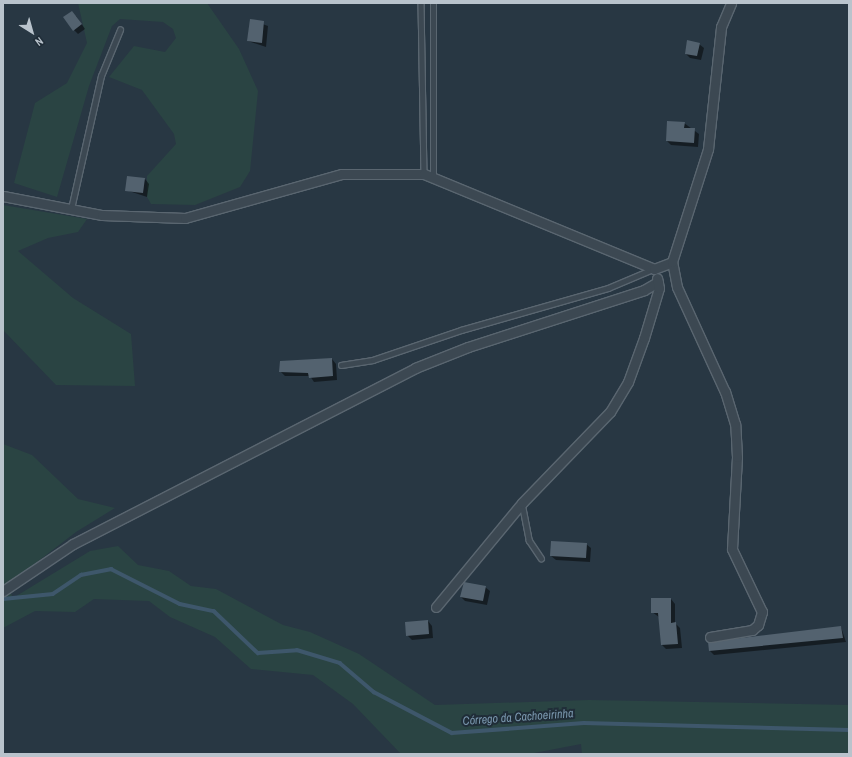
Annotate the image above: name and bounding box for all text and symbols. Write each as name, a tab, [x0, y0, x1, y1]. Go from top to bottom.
north arrow	[12, 12, 52, 52]
text: N	[32, 34, 46, 49]
water label: Córrego da Cachoeirinha	[462, 707, 574, 729]

